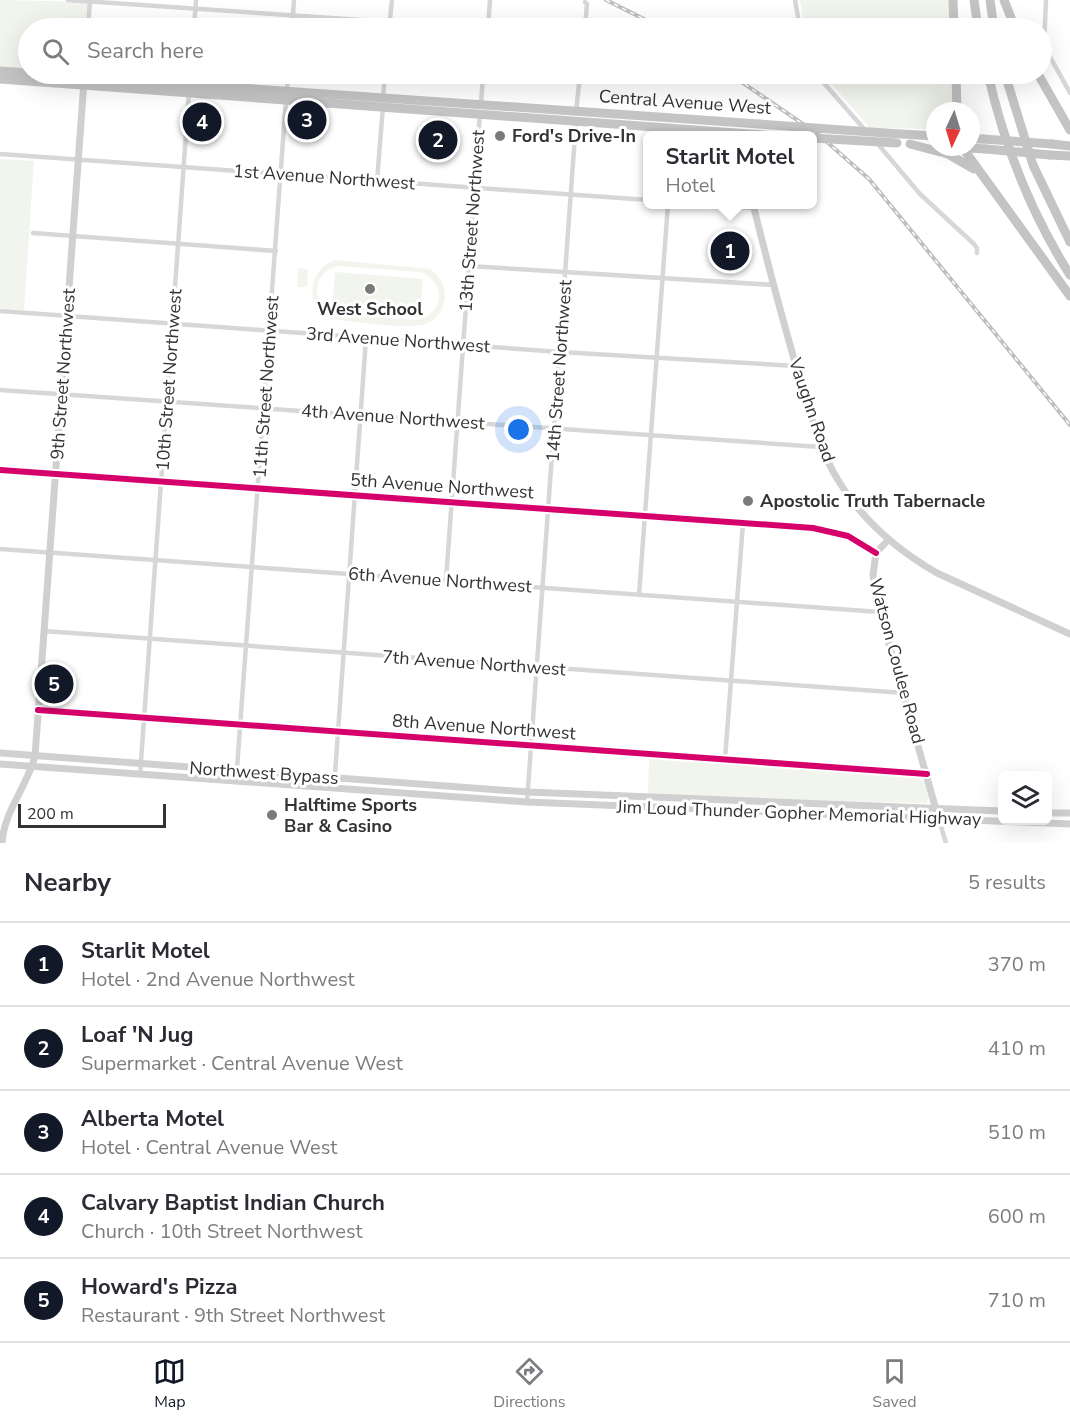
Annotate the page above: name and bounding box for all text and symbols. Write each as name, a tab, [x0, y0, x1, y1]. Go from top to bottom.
search box	[18, 18, 1052, 84]
icon: search	[39, 35, 72, 68]
text: Search here	[87, 36, 204, 66]
street label: Central Avenue West	[598, 84, 773, 120]
pin: 3	[288, 98, 326, 142]
pin: 4	[182, 100, 222, 144]
north arrow	[926, 102, 980, 156]
pin: 2	[418, 118, 458, 162]
place label: Ford's Drive-In	[512, 124, 636, 148]
street label: 13th Street Northwest	[454, 128, 490, 313]
marker: Ford's Drive-In	[493, 129, 507, 143]
popup	[643, 131, 817, 209]
text: Starlit Motel	[666, 142, 794, 172]
street label: 1st Avenue Northwest	[232, 159, 416, 195]
text: Hotel	[666, 172, 715, 199]
pin: 1	[710, 228, 750, 274]
street label: 14th Street Northwest	[541, 278, 577, 463]
marker: West School	[363, 282, 377, 296]
street label: 9th Street Northwest	[45, 287, 81, 461]
street label: 10th Street Northwest	[151, 287, 187, 472]
street label: 11th Street Northwest	[248, 294, 284, 479]
place label: West School	[317, 297, 423, 321]
street label: 3rd Avenue Northwest	[305, 322, 491, 358]
street label: Vaughn Road	[783, 354, 841, 465]
street label: 4th Avenue Northwest	[300, 399, 486, 435]
your location	[504, 415, 533, 444]
street label: 5th Avenue Northwest	[349, 468, 535, 504]
place label: Apostolic Truth Tabernacle	[760, 489, 985, 513]
marker: Apostolic Truth Tabernacle	[741, 494, 755, 508]
street label: 6th Avenue Northwest	[347, 562, 533, 598]
street label: Watson Coulee Road	[863, 575, 931, 747]
street label: 7th Avenue Northwest	[381, 645, 567, 681]
pin: 5	[34, 662, 74, 706]
street label: 8th Avenue Northwest	[391, 709, 577, 745]
street label: Northwest Bypass	[189, 756, 339, 790]
map controls	[998, 771, 1052, 825]
button: layers	[998, 771, 1052, 825]
place label: Halftime Sports Bar & Casino	[284, 793, 417, 838]
street label: Jim Loud Thunder Gopher Memorial Highway	[615, 795, 982, 831]
scale bar	[18, 801, 166, 828]
text: 200 m	[27, 803, 74, 825]
marker: Halftime Sports Bar & Casino	[265, 808, 279, 822]
text: Nearby	[24, 865, 111, 900]
text: 5 results	[968, 869, 1046, 896]
text: Starlit Motel	[81, 936, 210, 966]
text: 1	[38, 951, 50, 978]
text: 370 m	[988, 951, 1046, 978]
text: Hotel · 2nd Avenue Northwest	[81, 966, 355, 993]
text: Loaf 'N Jug	[81, 1020, 193, 1050]
text: 2	[38, 1035, 50, 1062]
text: 410 m	[988, 1035, 1046, 1062]
text: Supermarket · Central Avenue West	[81, 1050, 403, 1077]
text: Alberta Motel	[81, 1104, 224, 1134]
text: 3	[38, 1119, 50, 1146]
text: 510 m	[988, 1119, 1046, 1146]
text: Hotel · Central Avenue West	[81, 1134, 337, 1161]
text: Calvary Baptist Indian Church	[81, 1188, 385, 1218]
text: 4	[38, 1203, 50, 1230]
text: 600 m	[988, 1203, 1046, 1230]
text: Church · 10th Street Northwest	[81, 1218, 362, 1245]
text: Howard's Pizza	[81, 1272, 237, 1302]
text: 5	[38, 1287, 50, 1314]
text: 710 m	[988, 1287, 1046, 1314]
text: Restaurant · 9th Street Northwest	[81, 1302, 385, 1329]
tab: Map	[153, 1355, 186, 1413]
tab: Directions	[493, 1355, 565, 1413]
tab: Saved	[872, 1355, 917, 1413]

